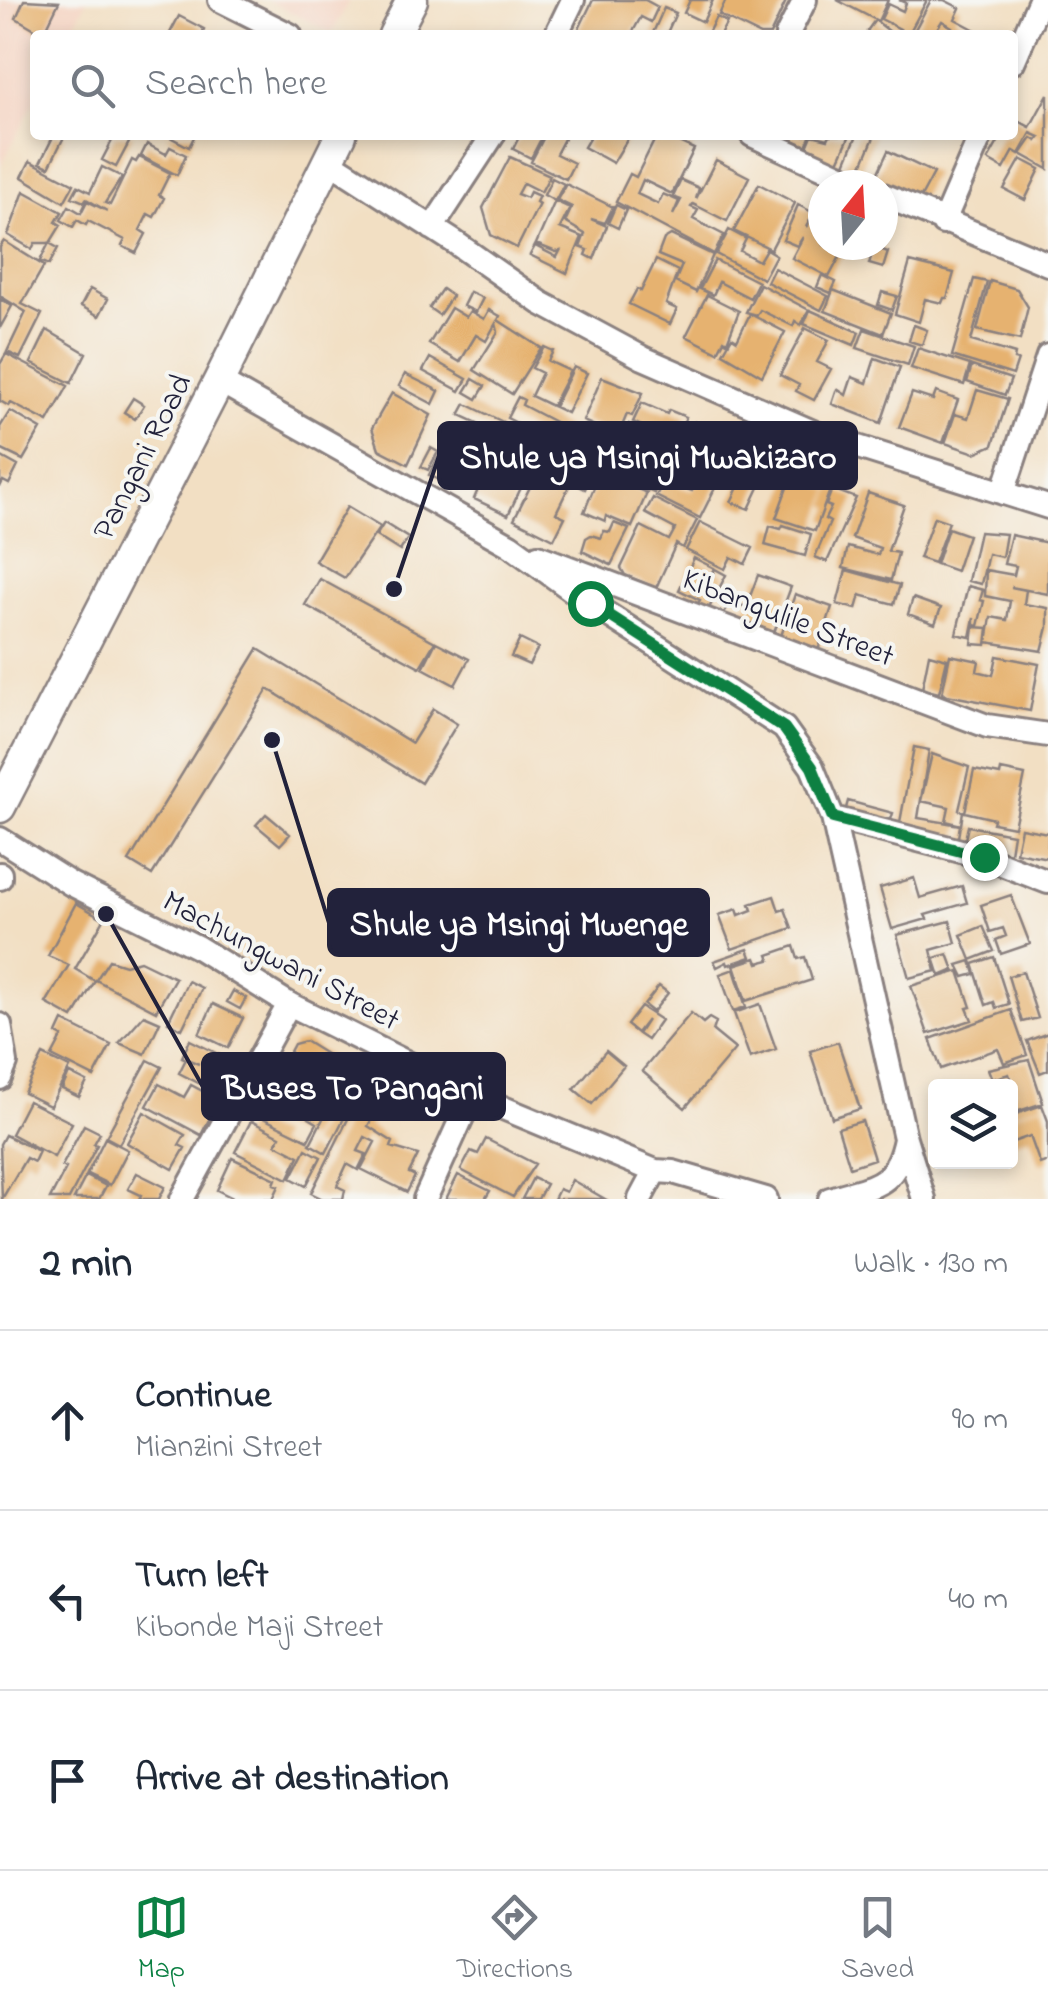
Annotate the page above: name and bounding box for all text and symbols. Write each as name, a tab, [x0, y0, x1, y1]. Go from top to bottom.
search box	[30, 30, 1018, 140]
text: Search here	[145, 57, 327, 113]
icon: search	[65, 58, 120, 113]
north arrow	[808, 170, 898, 260]
street label: Pangani Road	[82, 367, 206, 549]
callout: Shule ya Msingi Mwakizaro	[439, 423, 856, 488]
text: Shule ya Msingi Mwakizaro	[459, 434, 837, 486]
street label: Kibangulile Street	[675, 557, 901, 681]
route start	[568, 581, 614, 627]
route end	[962, 835, 1008, 881]
street label: Machungwani Street	[153, 880, 408, 1045]
callout: Shule ya Msingi Mwenge	[329, 890, 708, 955]
text: Shule ya Msingi Mwenge	[350, 901, 690, 953]
callout: Buses To Pangani	[203, 1054, 504, 1119]
text: Buses To Pangani	[220, 1065, 484, 1117]
map controls	[928, 1079, 1018, 1169]
button: layers	[928, 1079, 1018, 1169]
text: 2 min	[40, 1234, 132, 1295]
text: Walk · 130 m	[854, 1241, 1008, 1288]
text: Continue	[135, 1369, 271, 1425]
icon: ahead	[40, 1393, 95, 1448]
text: 90 m	[952, 1397, 1008, 1444]
text: Mianzini Street	[135, 1425, 323, 1472]
text: Turn left	[135, 1549, 268, 1605]
icon: left	[40, 1573, 95, 1628]
text: 40 m	[948, 1577, 1008, 1624]
text: Kibonde Maji Street	[135, 1605, 383, 1652]
text: Arrive at destination	[135, 1752, 449, 1808]
icon: arrive	[40, 1753, 95, 1808]
tab: Map	[134, 1890, 189, 1991]
tab: Directions	[457, 1890, 573, 1991]
tab: Saved	[841, 1890, 914, 1991]

